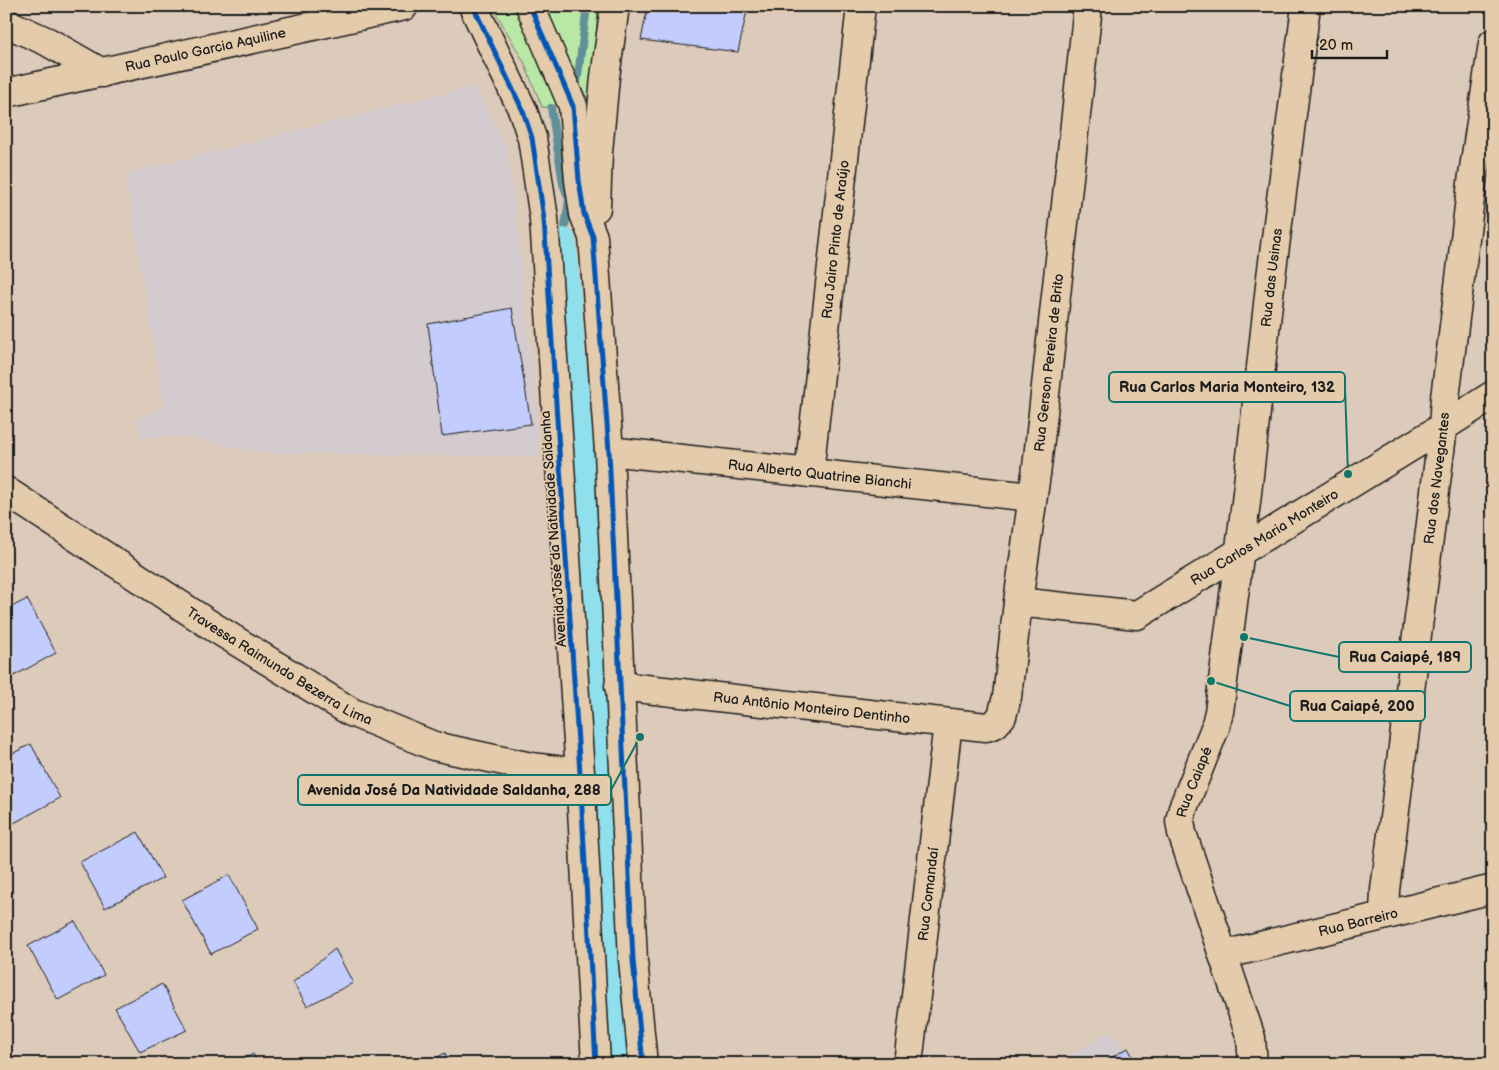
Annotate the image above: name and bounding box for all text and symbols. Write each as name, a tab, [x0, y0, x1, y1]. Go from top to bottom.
street label: Rua Paulo Garcia Aquiline	[123, 24, 287, 76]
scale bar	[1312, 28, 1386, 60]
text: 20 m	[1319, 36, 1353, 55]
street label: Rua Jairo Pinto de Araújo	[818, 159, 853, 320]
street label: Rua das Usinas	[1257, 227, 1286, 328]
street label: Rua Gerson Pereira de Brito	[1031, 273, 1067, 453]
callout: Rua Carlos Maria Monteiro, 132	[1109, 372, 1345, 402]
text: Rua Carlos Maria Monteiro, 132	[1119, 378, 1335, 397]
street label: Avenida José da Natividade Saldanha	[537, 410, 570, 648]
street label: Rua dos Navegantes	[1420, 412, 1453, 545]
street label: Rua Alberto Quatrine Bianchi	[727, 456, 912, 493]
street label: Rua Carlos Maria Monteiro	[1187, 485, 1342, 589]
street label: Travessa Raimundo Bezerra Lima	[183, 604, 375, 729]
callout: Rua Caiapé, 189	[1339, 642, 1471, 672]
text: Rua Caiapé, 189	[1349, 648, 1461, 667]
street label: Rua Antônio Monteiro Dentinho	[712, 689, 911, 727]
callout: Rua Caiapé, 200	[1290, 691, 1425, 721]
text: Rua Caiapé, 200	[1299, 697, 1415, 716]
street label: Rua Caiapé	[1173, 743, 1216, 819]
callout: Avenida José Da Natividade Saldanha, 288	[298, 775, 611, 805]
text: Avenida José Da Natividade Saldanha, 288	[306, 781, 601, 800]
street label: Rua Comandaí	[914, 846, 942, 942]
street label: Rua Barreiro	[1317, 905, 1400, 940]

